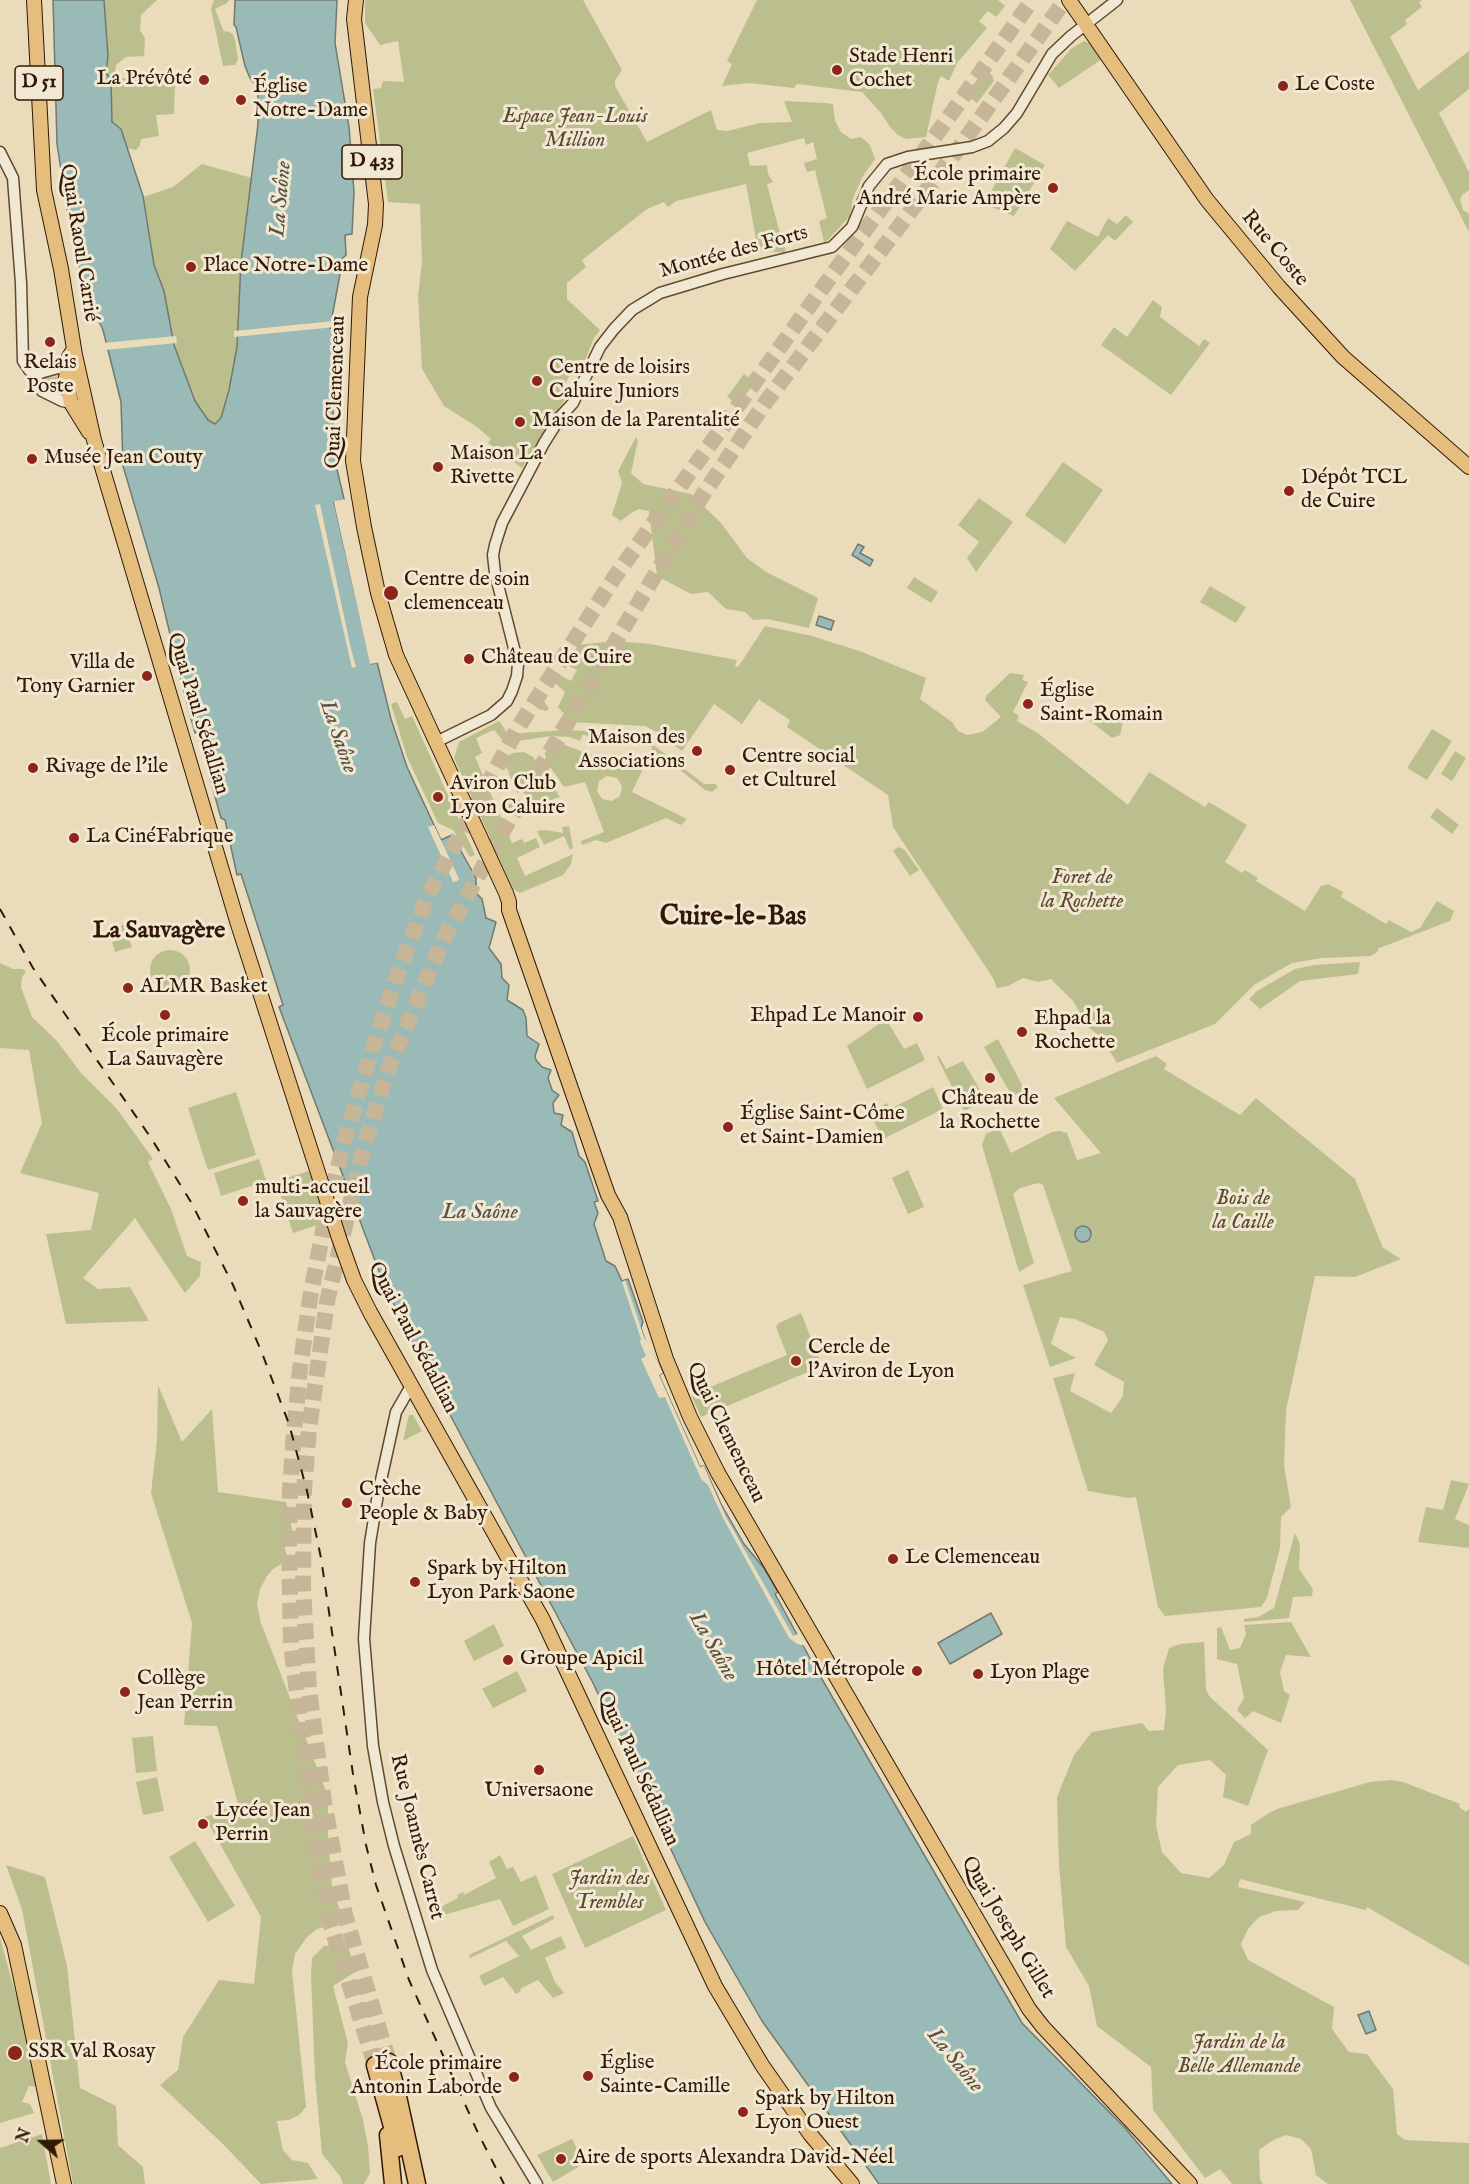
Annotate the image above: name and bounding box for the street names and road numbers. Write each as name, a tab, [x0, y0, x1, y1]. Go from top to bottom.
road number: D 51	[15, 66, 63, 100]
road number: D 433	[342, 145, 402, 179]
street label: Quai Raoul Carrié	[53, 162, 103, 324]
street label: Rue Coste	[1235, 206, 1313, 292]
street label: Montée des Forts	[657, 221, 811, 285]
street label: Quai Clemenceau	[322, 315, 352, 469]
street label: Quai Paul Sédallian	[160, 630, 234, 798]
street label: Quai Paul Sédallian	[361, 1258, 463, 1418]
street label: Quai Clemenceau	[680, 1359, 770, 1507]
street label: Quai Paul Sédallian	[590, 1688, 684, 1850]
street label: Rue Joannès Carret	[383, 1752, 449, 1922]
street label: Quai Joseph Gillet	[955, 1852, 1059, 2004]

